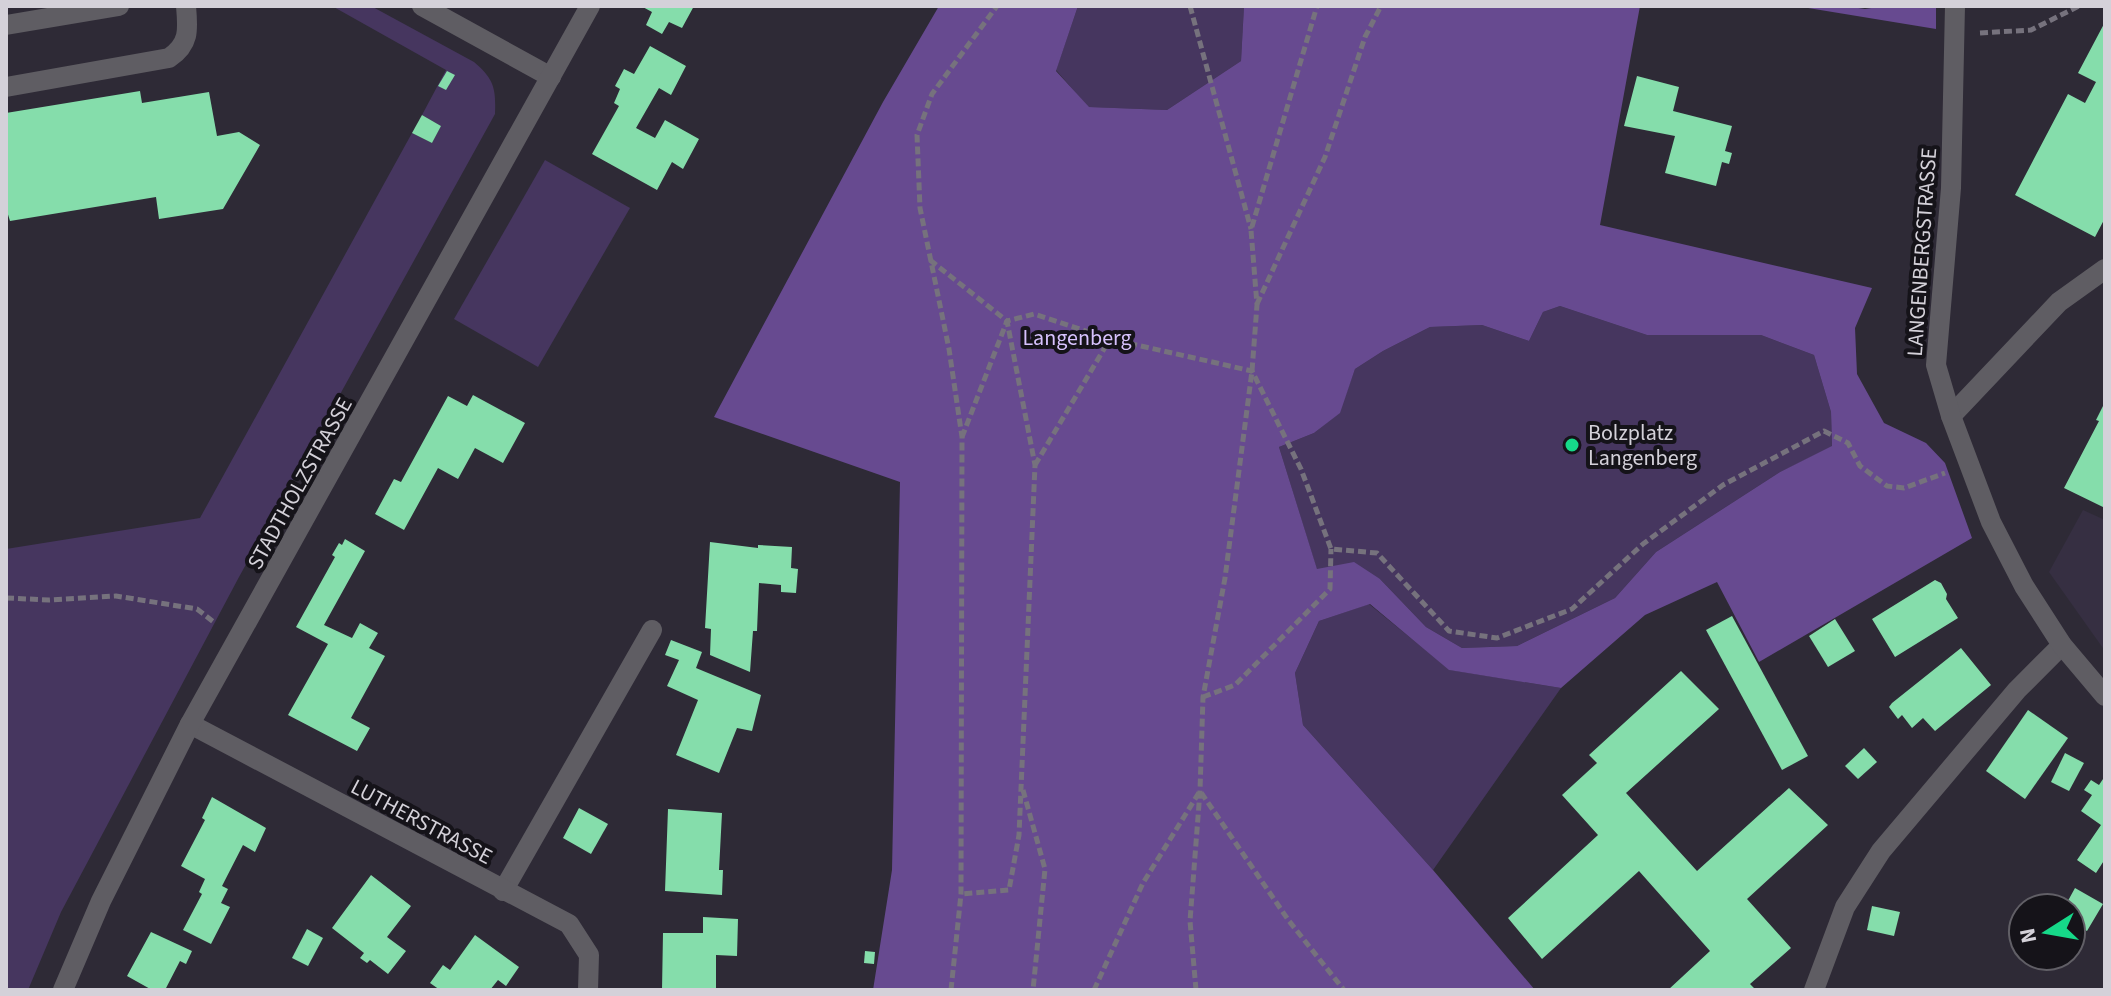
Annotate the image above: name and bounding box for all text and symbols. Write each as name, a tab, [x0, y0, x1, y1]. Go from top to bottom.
street label: LANGENBERGSTRASSE	[1899, 147, 1945, 358]
park label: Langenberg	[1022, 322, 1132, 354]
street label: STADTHOLZSTRASSE	[239, 392, 360, 575]
place label: Bolzplatz Langenberg	[1588, 417, 1697, 474]
marker: Bolzplatz Langenberg	[1563, 436, 1581, 454]
street label: LUTHERSTRASSE	[345, 771, 498, 873]
north arrow	[2007, 892, 2087, 972]
text: N	[2011, 925, 2045, 946]

